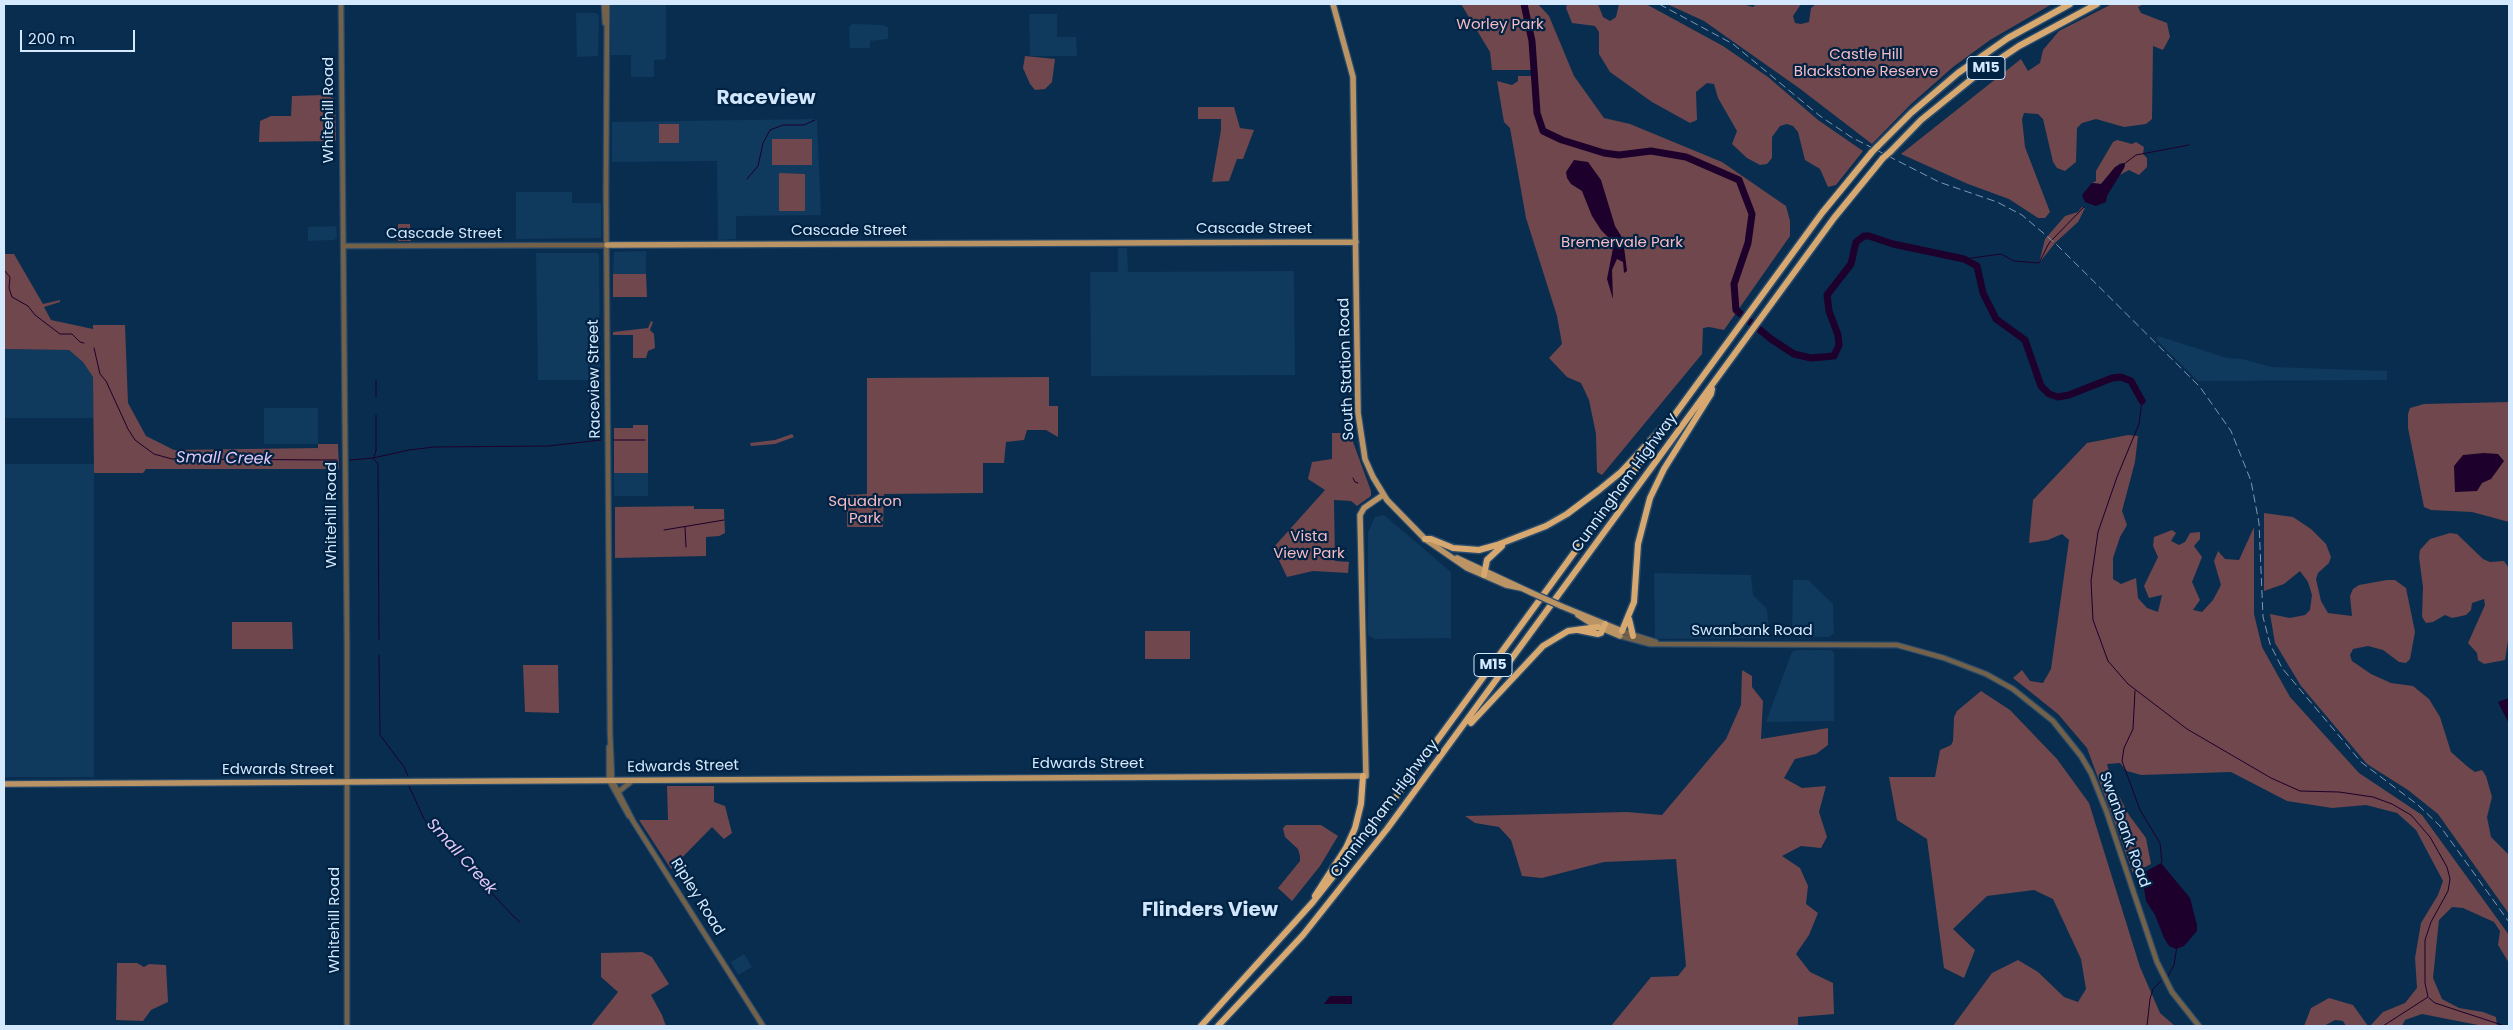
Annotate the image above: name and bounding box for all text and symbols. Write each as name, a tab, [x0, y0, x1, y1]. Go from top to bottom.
park label: Worley Park	[1456, 16, 1544, 34]
scale bar	[22, 20, 138, 52]
text: 200 m	[28, 28, 75, 49]
park label: Castle Hill Blackstone Reserve	[1794, 46, 1938, 81]
road number: M15	[1967, 56, 2005, 80]
street label: Whitehill Road	[320, 57, 338, 163]
district label: Raceview	[716, 87, 816, 111]
street label: Cascade Street	[1196, 220, 1312, 238]
street label: Cascade Street	[791, 222, 907, 240]
street label: Cascade Street	[386, 225, 502, 243]
park label: Bremervale Park	[1561, 234, 1683, 252]
street label: South Station Road	[1336, 297, 1358, 441]
street label: Raceview Street	[585, 319, 605, 439]
street label: Cunningham Highway	[1568, 410, 1682, 556]
water label: Small Creek	[176, 449, 272, 469]
street label: Whitehill Road	[323, 462, 341, 568]
park label: Squadron Park	[828, 493, 902, 528]
park label: Vista View Park	[1273, 528, 1345, 563]
street label: Swanbank Road	[1691, 622, 1813, 640]
road number: M15	[1474, 654, 1512, 676]
street label: Cunningham Highway	[1327, 737, 1443, 881]
street label: Edwards Street	[1032, 755, 1144, 773]
street label: Edwards Street	[627, 757, 739, 777]
street label: Edwards Street	[222, 761, 334, 779]
street label: Swanbank Road	[2095, 770, 2153, 890]
water label: Small Creek	[422, 815, 500, 899]
street label: Ripley Road	[666, 855, 728, 939]
street label: Whitehill Road	[326, 867, 344, 973]
district label: Flinders View	[1142, 899, 1278, 923]

